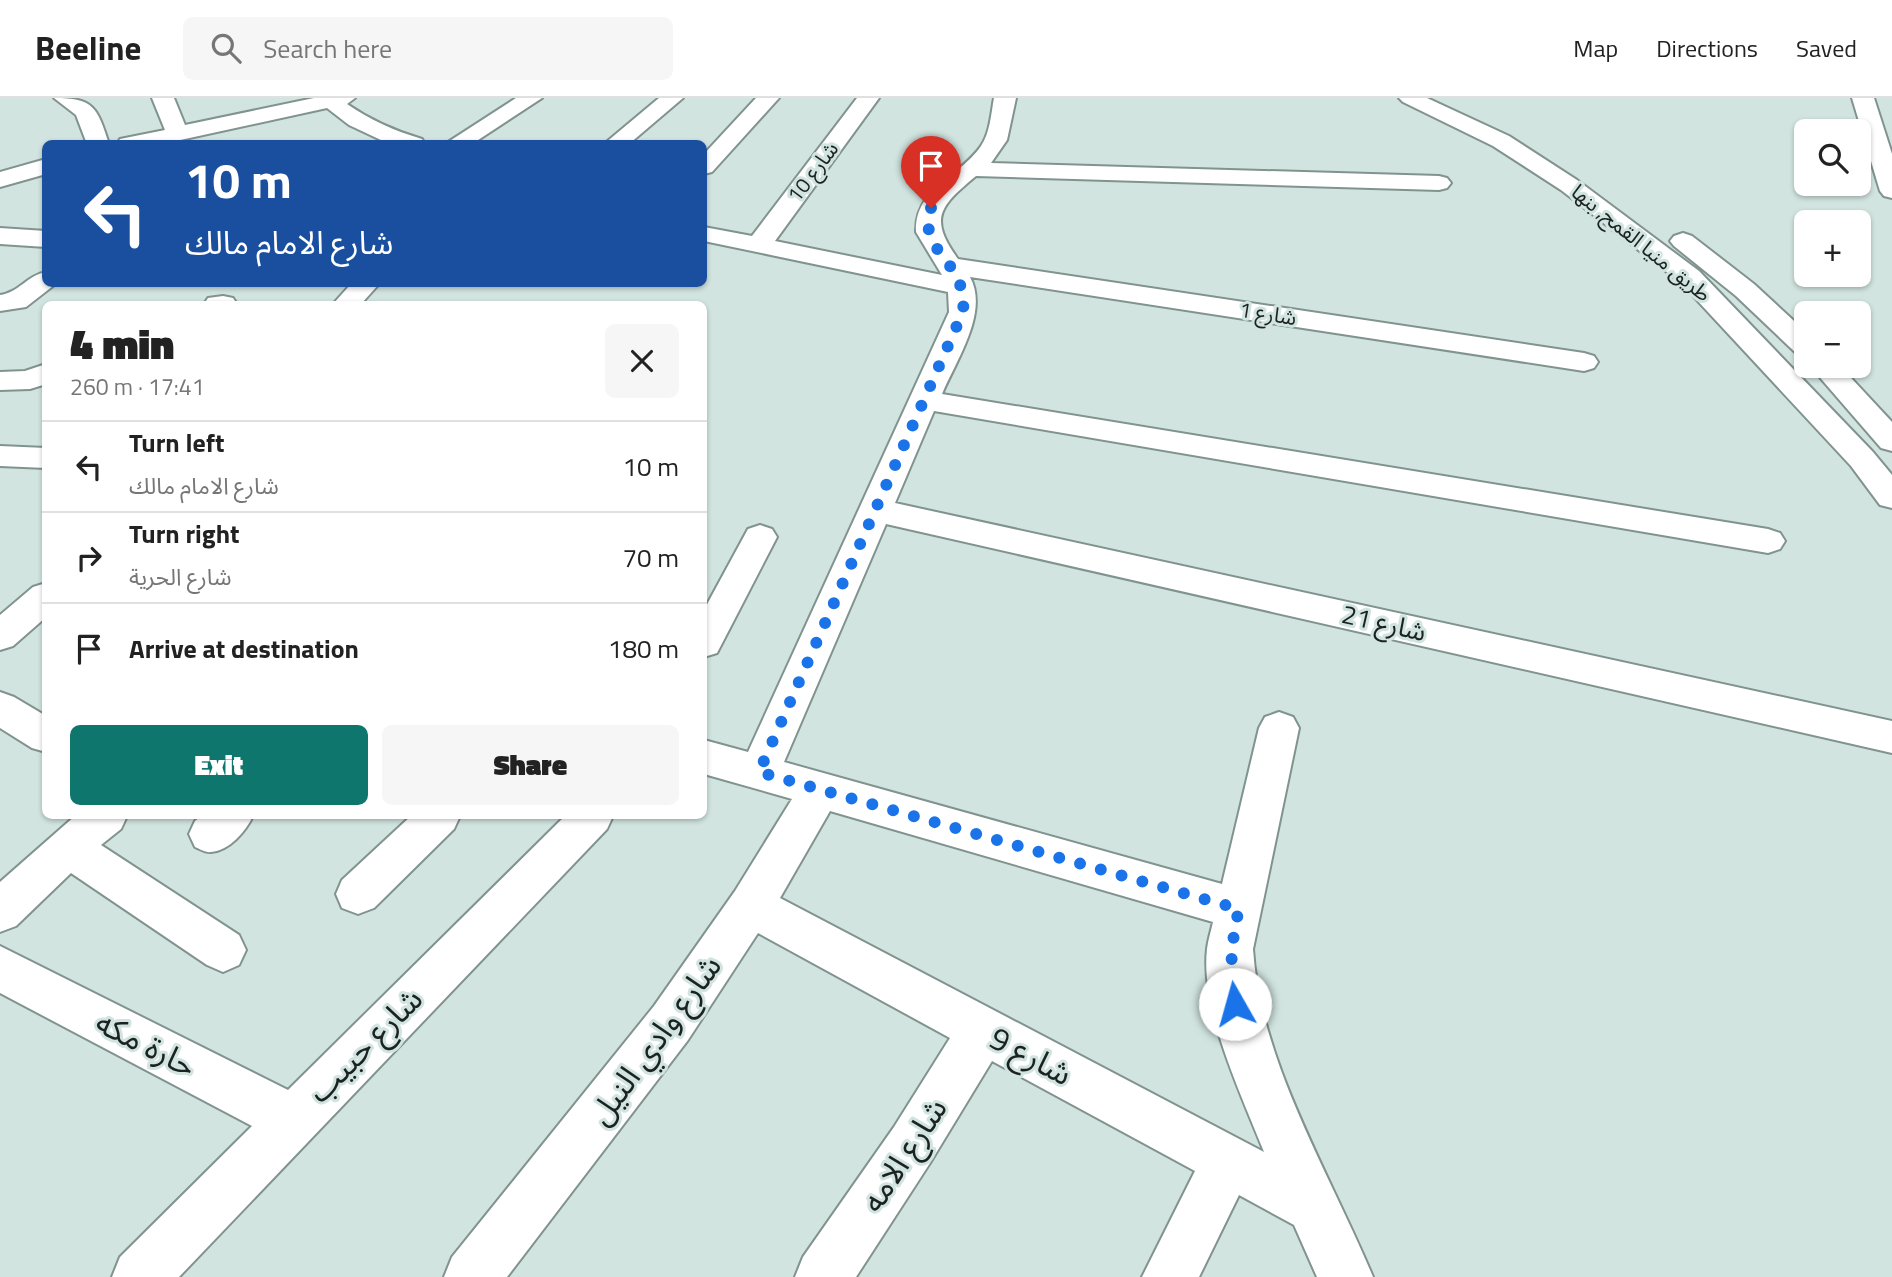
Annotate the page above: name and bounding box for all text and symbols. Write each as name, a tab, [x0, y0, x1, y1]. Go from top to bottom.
search box	[183, 17, 673, 80]
text: Beeline	[35, 23, 141, 73]
icon: search	[207, 29, 245, 67]
text: Search here	[263, 29, 392, 68]
text: Map	[1573, 30, 1618, 66]
text: Directions	[1656, 30, 1758, 66]
text: Saved	[1796, 30, 1857, 66]
map controls	[1794, 119, 1871, 378]
button: search	[1794, 119, 1871, 196]
street label: شارع 10	[779, 134, 846, 209]
pin	[901, 136, 961, 208]
text: 10 m	[185, 142, 292, 217]
icon: arrive	[912, 147, 950, 185]
icon: left	[70, 168, 161, 259]
street label: طريق منيا القمح, بنها	[1565, 176, 1719, 309]
button: +	[1794, 210, 1871, 287]
text: شارع الامام مالك	[185, 218, 393, 266]
street label: شارع 1	[1237, 293, 1299, 333]
button: −	[1794, 301, 1871, 378]
text: 4 min	[70, 311, 174, 375]
button: close	[605, 324, 679, 398]
text: 260 m · 17:41	[70, 369, 205, 404]
text: Turn left	[129, 423, 224, 462]
text: 10 m	[622, 447, 679, 486]
icon: left	[70, 448, 108, 486]
text: شارع الامام مالك	[129, 468, 279, 503]
text: Turn right	[129, 514, 240, 553]
text: 70 m	[622, 538, 679, 577]
icon: right	[70, 539, 108, 577]
text: شارع الحرية	[129, 559, 231, 594]
street label: شارع 21	[1338, 594, 1430, 651]
text: Arrive at destination	[129, 629, 359, 668]
text: 180 m	[608, 629, 679, 668]
icon: arrive	[70, 630, 108, 668]
button: Exit	[70, 725, 368, 805]
button: Share	[382, 725, 679, 805]
street label: شارع وادي النيل	[576, 944, 734, 1135]
position arrow	[1198, 967, 1272, 1041]
street label: شارع حبيب	[296, 976, 434, 1114]
street label: حارة مكه	[88, 997, 205, 1089]
street label: شارع 9	[981, 1013, 1081, 1098]
street label: شارع الامه	[848, 1088, 959, 1222]

